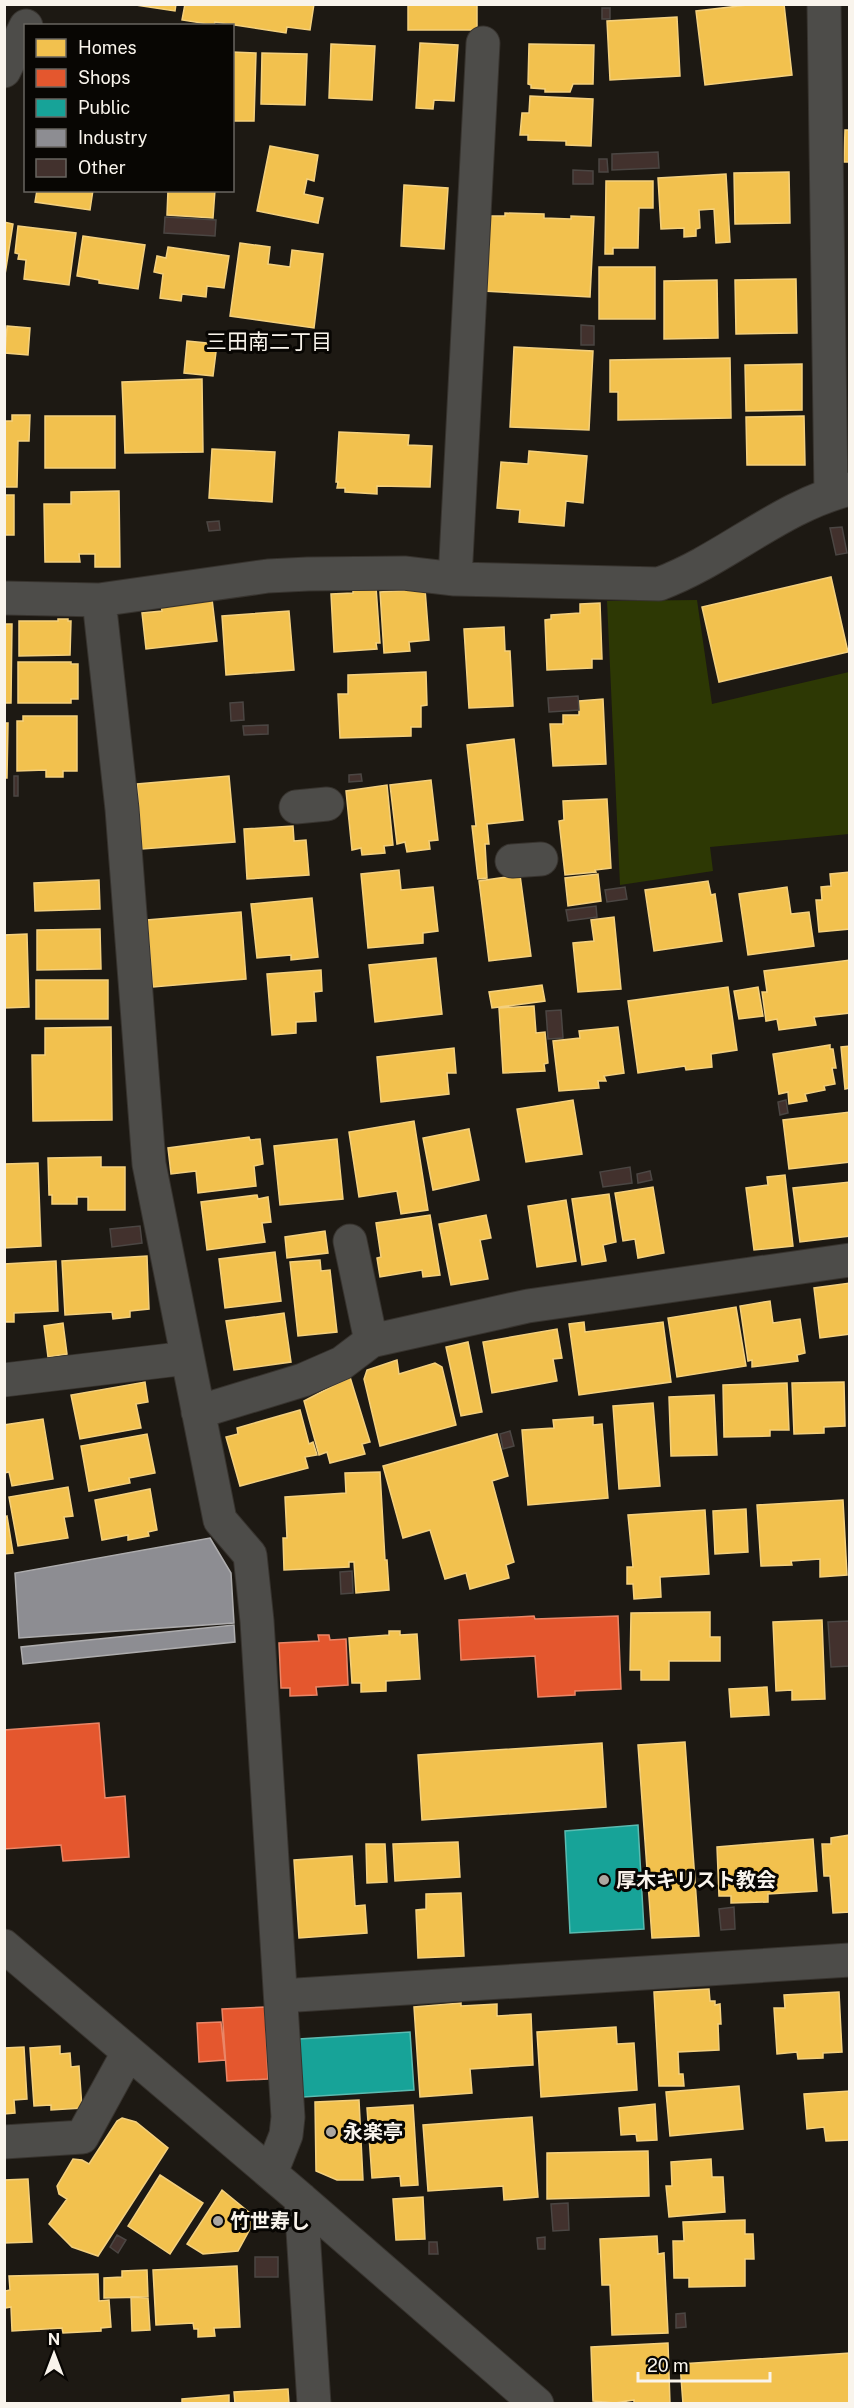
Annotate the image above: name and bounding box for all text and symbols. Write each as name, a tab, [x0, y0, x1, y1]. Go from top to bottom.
legend	[24, 24, 234, 192]
text: Homes	[78, 37, 137, 58]
text: Shops	[78, 67, 130, 88]
text: Public	[78, 97, 130, 118]
text: Industry	[78, 127, 148, 148]
text: Other	[78, 157, 126, 178]
district label: 三田南二丁目	[206, 329, 332, 354]
place label: 厚木キリスト教会	[616, 1868, 776, 1892]
marker: 厚木キリスト教会	[597, 1873, 611, 1887]
place label: 永楽亭	[343, 2120, 403, 2144]
marker: 永楽亭	[324, 2125, 338, 2139]
place label: 竹世寿し	[230, 2209, 310, 2233]
marker: 竹世寿し	[211, 2214, 225, 2228]
north arrow	[24, 2324, 84, 2384]
text: N	[48, 2330, 60, 2349]
scale bar	[638, 2345, 770, 2383]
text: 20 m	[647, 2355, 689, 2376]

